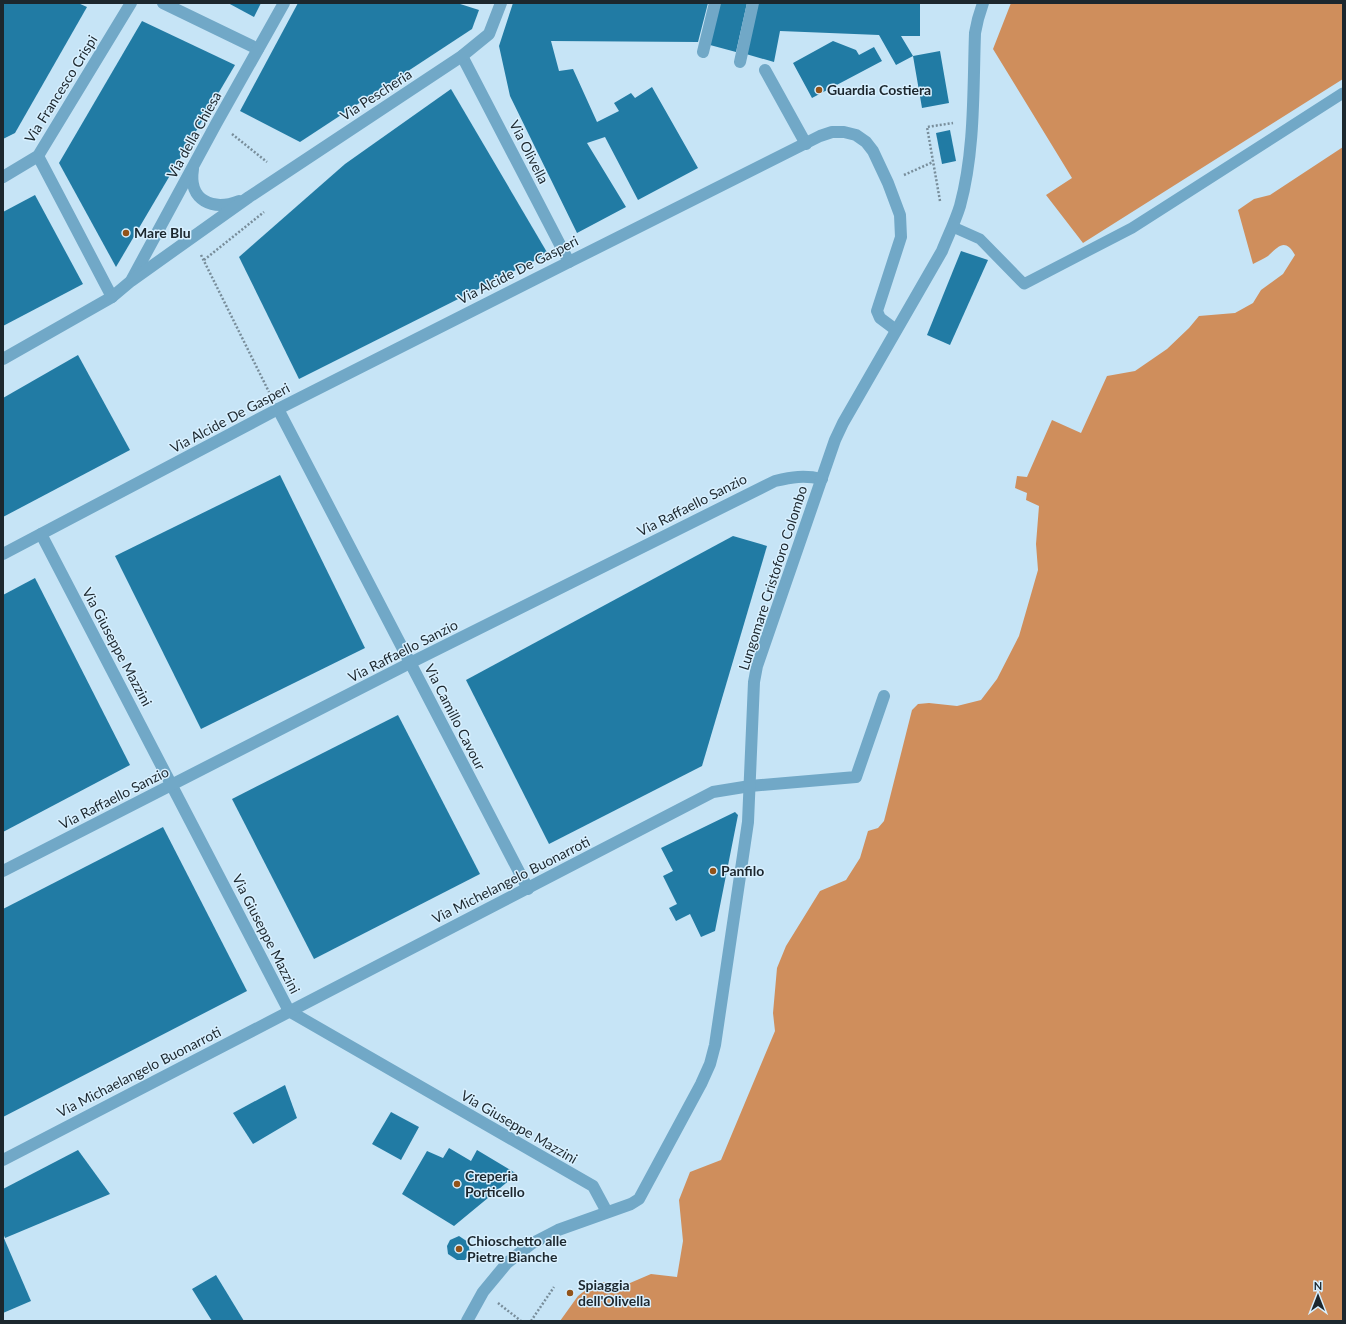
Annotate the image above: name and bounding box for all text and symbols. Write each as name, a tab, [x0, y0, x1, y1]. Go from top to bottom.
street label: Via Francesco Crispi	[21, 32, 101, 146]
street label: Via Pescheria	[337, 65, 415, 124]
place label: Guardia Costiera	[827, 81, 931, 98]
marker: Guardia Costiera	[814, 85, 824, 95]
street label: Via della Chiesa	[163, 88, 224, 181]
street label: Via Olivella	[506, 117, 553, 186]
place label: Mare Blu	[134, 224, 191, 241]
marker: Mare Blu	[121, 228, 131, 238]
street label: Via Alcide De Gasperi	[455, 232, 581, 307]
street label: Via Alcide De Gasperi	[167, 379, 292, 456]
street label: Via Raffaello Sanzio	[634, 470, 749, 539]
street label: Lungomare Cristoforo Colombo	[735, 483, 810, 672]
street label: Via Giuseppe Mazzini	[79, 585, 156, 709]
street label: Via Raffaello Sanzio	[345, 616, 460, 685]
street label: Via Camillo Cavour	[421, 661, 490, 773]
street label: Via Raffaello Sanzio	[56, 763, 171, 832]
street label: Via Michelangelo Buonarroti	[429, 832, 592, 927]
place label: Panfilo	[721, 862, 764, 879]
marker: Panfilo	[708, 866, 718, 876]
street label: Via Giuseppe Mazzini	[229, 871, 304, 996]
street label: Via Michaelangelo Buonarroti	[54, 1023, 224, 1120]
street label: Via Giuseppe Mazzini	[458, 1086, 581, 1167]
place label: Creperia Porticello	[465, 1167, 525, 1200]
marker: Creperia Porticello	[452, 1179, 462, 1189]
place label: Chioschetto alle Pietre Bianche	[467, 1232, 567, 1265]
marker: Chioschetto alle Pietre Bianche	[454, 1244, 464, 1254]
place label: Spiaggia dell'Olivella	[578, 1276, 650, 1309]
north arrow	[1298, 1276, 1338, 1316]
text: N	[1314, 1279, 1322, 1292]
marker: Spiaggia dell'Olivella	[565, 1288, 575, 1298]

